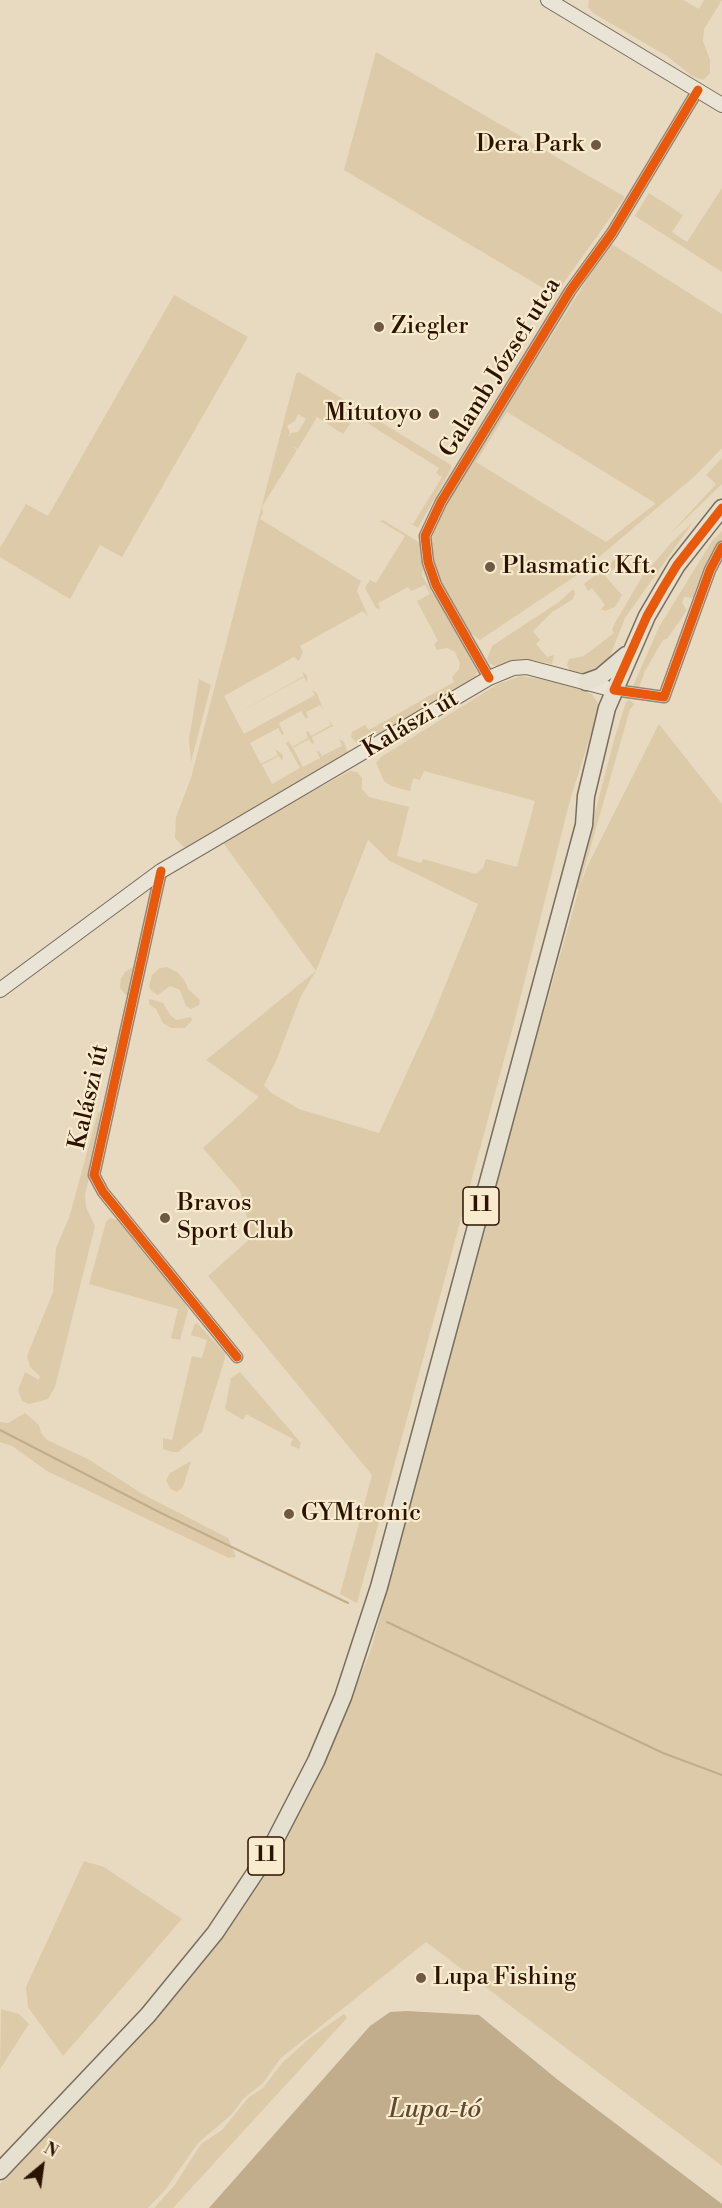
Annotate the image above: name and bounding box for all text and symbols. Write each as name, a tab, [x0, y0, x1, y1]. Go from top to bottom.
place label: Dera Park	[476, 131, 584, 159]
marker: Dera Park	[589, 138, 603, 152]
street label: Galamb József utca	[434, 273, 568, 463]
place label: Ziegler	[391, 313, 469, 341]
marker: Ziegler	[372, 320, 386, 334]
place label: Mitutoyo	[325, 400, 422, 428]
marker: Mitutoyo	[427, 407, 441, 421]
place label: Plasmatic Kft.	[502, 553, 656, 581]
marker: Plasmatic Kft.	[483, 560, 497, 574]
street label: Kalászi út	[358, 685, 464, 765]
street label: Kalászi út	[64, 1042, 116, 1152]
road number: 11	[463, 1187, 499, 1225]
place label: Bravos Sport Club	[177, 1190, 294, 1246]
marker: Bravos Sport Club	[158, 1211, 172, 1225]
place label: GYMtronic	[301, 1500, 421, 1528]
marker: GYMtronic	[282, 1507, 296, 1521]
road number: 11	[248, 1837, 284, 1875]
place label: Lupa Fishing	[433, 1964, 576, 1992]
marker: Lupa Fishing	[414, 1971, 428, 1985]
water label: Lupa-tó	[389, 2095, 481, 2127]
north arrow	[12, 2136, 72, 2196]
text: N	[40, 2138, 61, 2162]

